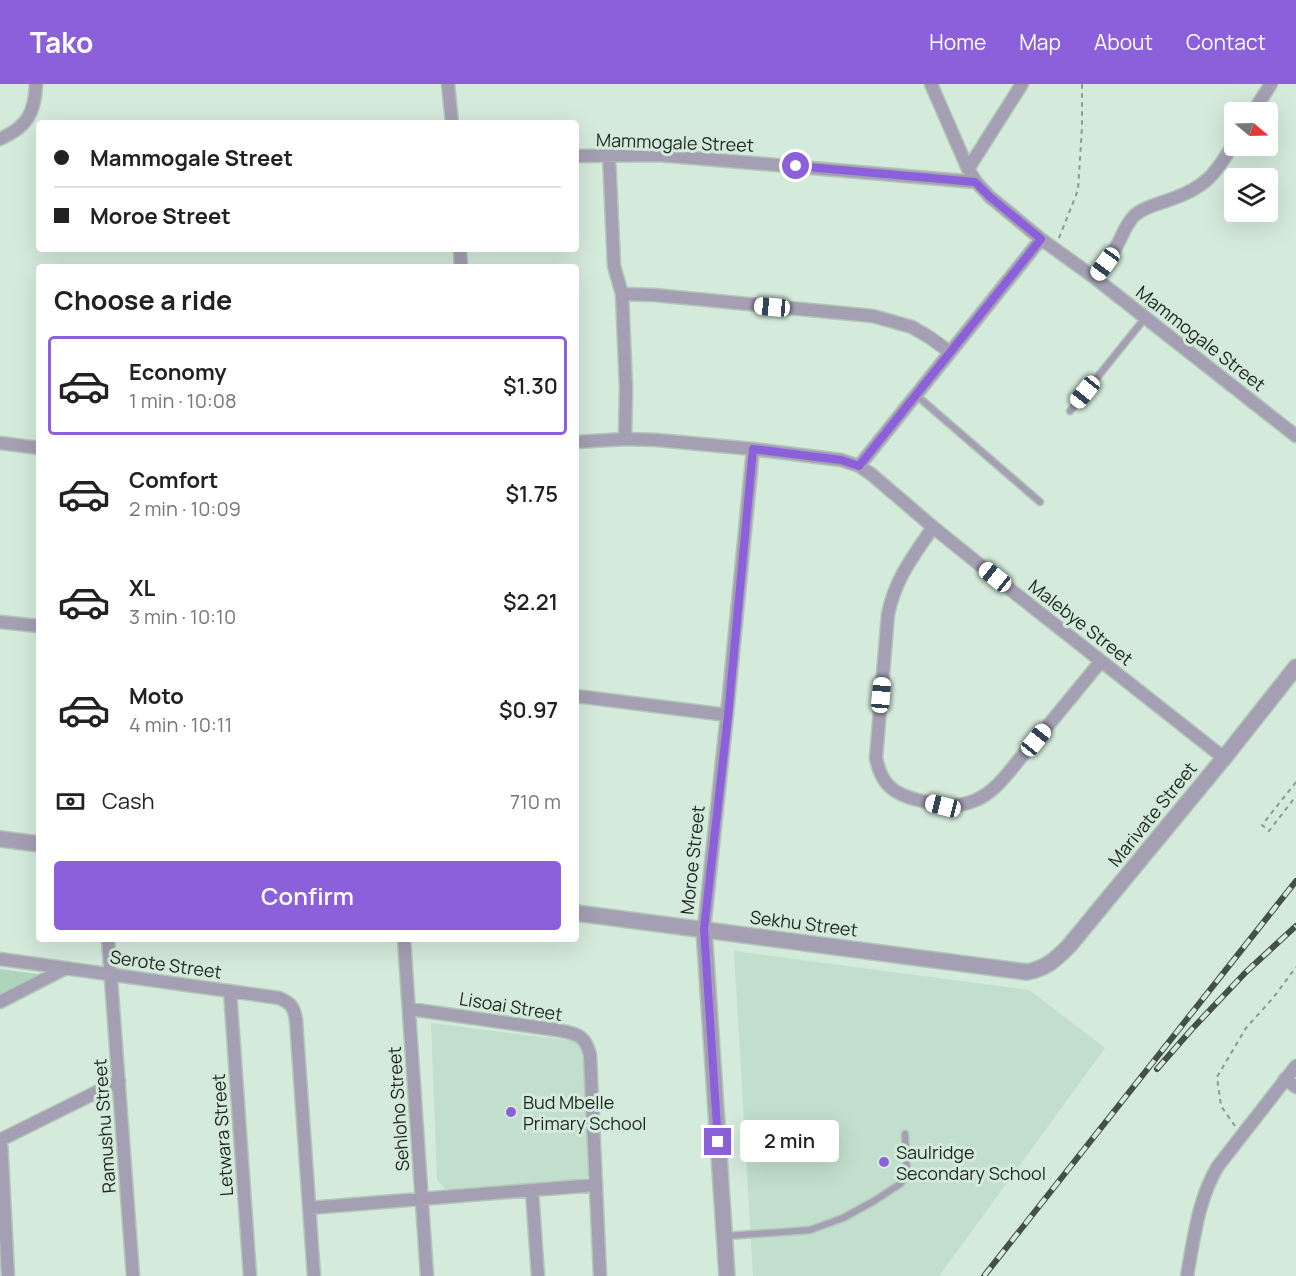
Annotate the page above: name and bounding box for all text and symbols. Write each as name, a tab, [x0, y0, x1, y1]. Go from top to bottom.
text: Tako	[30, 23, 93, 61]
text: Home	[929, 28, 986, 56]
text: Map	[1019, 28, 1061, 56]
text: About	[1094, 28, 1153, 56]
text: Contact	[1186, 28, 1266, 56]
north arrow	[1224, 102, 1278, 156]
map controls	[1224, 102, 1278, 222]
street label: Mammogale Street	[596, 127, 754, 157]
text: Mammogale Street	[90, 143, 293, 173]
route start	[782, 152, 809, 179]
button: layers	[1224, 168, 1278, 222]
text: Moroe Street	[90, 201, 231, 231]
car	[1087, 244, 1123, 284]
street label: Mammogale Street	[1131, 280, 1271, 396]
text: Choose a ride	[54, 281, 232, 318]
car	[753, 296, 791, 318]
text: Economy	[129, 357, 227, 387]
icon: car	[57, 359, 111, 413]
text: $1.30	[503, 371, 558, 401]
car	[1067, 372, 1103, 412]
text: 1 min · 10:08	[129, 387, 237, 414]
text: Comfort	[129, 465, 218, 495]
icon: car	[57, 467, 111, 521]
text: $1.75	[505, 479, 558, 509]
text: 2 min · 10:09	[129, 495, 241, 522]
car	[975, 559, 1015, 595]
text: XL	[129, 573, 155, 603]
street label: Malebye Street	[1024, 574, 1138, 670]
icon: car	[57, 575, 111, 629]
text: $2.21	[503, 587, 558, 617]
text: 3 min · 10:10	[129, 603, 236, 630]
car	[870, 676, 892, 714]
text: Moto	[129, 681, 184, 711]
icon: car	[57, 683, 111, 737]
text: $0.97	[499, 695, 558, 725]
text: 4 min · 10:11	[129, 711, 232, 738]
car	[1018, 720, 1054, 760]
street label: Marivate Street	[1102, 757, 1202, 871]
icon: cash	[54, 785, 87, 818]
text: Cash	[102, 786, 155, 816]
text: 710 m	[510, 788, 561, 815]
car	[923, 793, 963, 819]
street label: Moroe Street	[674, 804, 710, 916]
button: Confirm	[54, 861, 561, 930]
street label: Sekhu Street	[749, 904, 859, 942]
street label: Serote Street	[109, 944, 223, 984]
street label: Lisoai Street	[458, 986, 564, 1026]
street label: Sehloho Street	[382, 1046, 414, 1172]
street label: Ramushu Street	[87, 1058, 121, 1194]
street label: Letwara Street	[206, 1073, 238, 1197]
place label: Bud Mbelle Primary School	[523, 1090, 647, 1135]
marker: Bud Mbelle Primary School	[504, 1105, 518, 1119]
callout: 2 min	[739, 1121, 838, 1163]
text: 2 min	[764, 1127, 815, 1154]
route end	[704, 1128, 731, 1155]
place label: Saulridge Secondary School	[896, 1140, 1046, 1185]
marker: Saulridge Secondary School	[877, 1155, 891, 1169]

